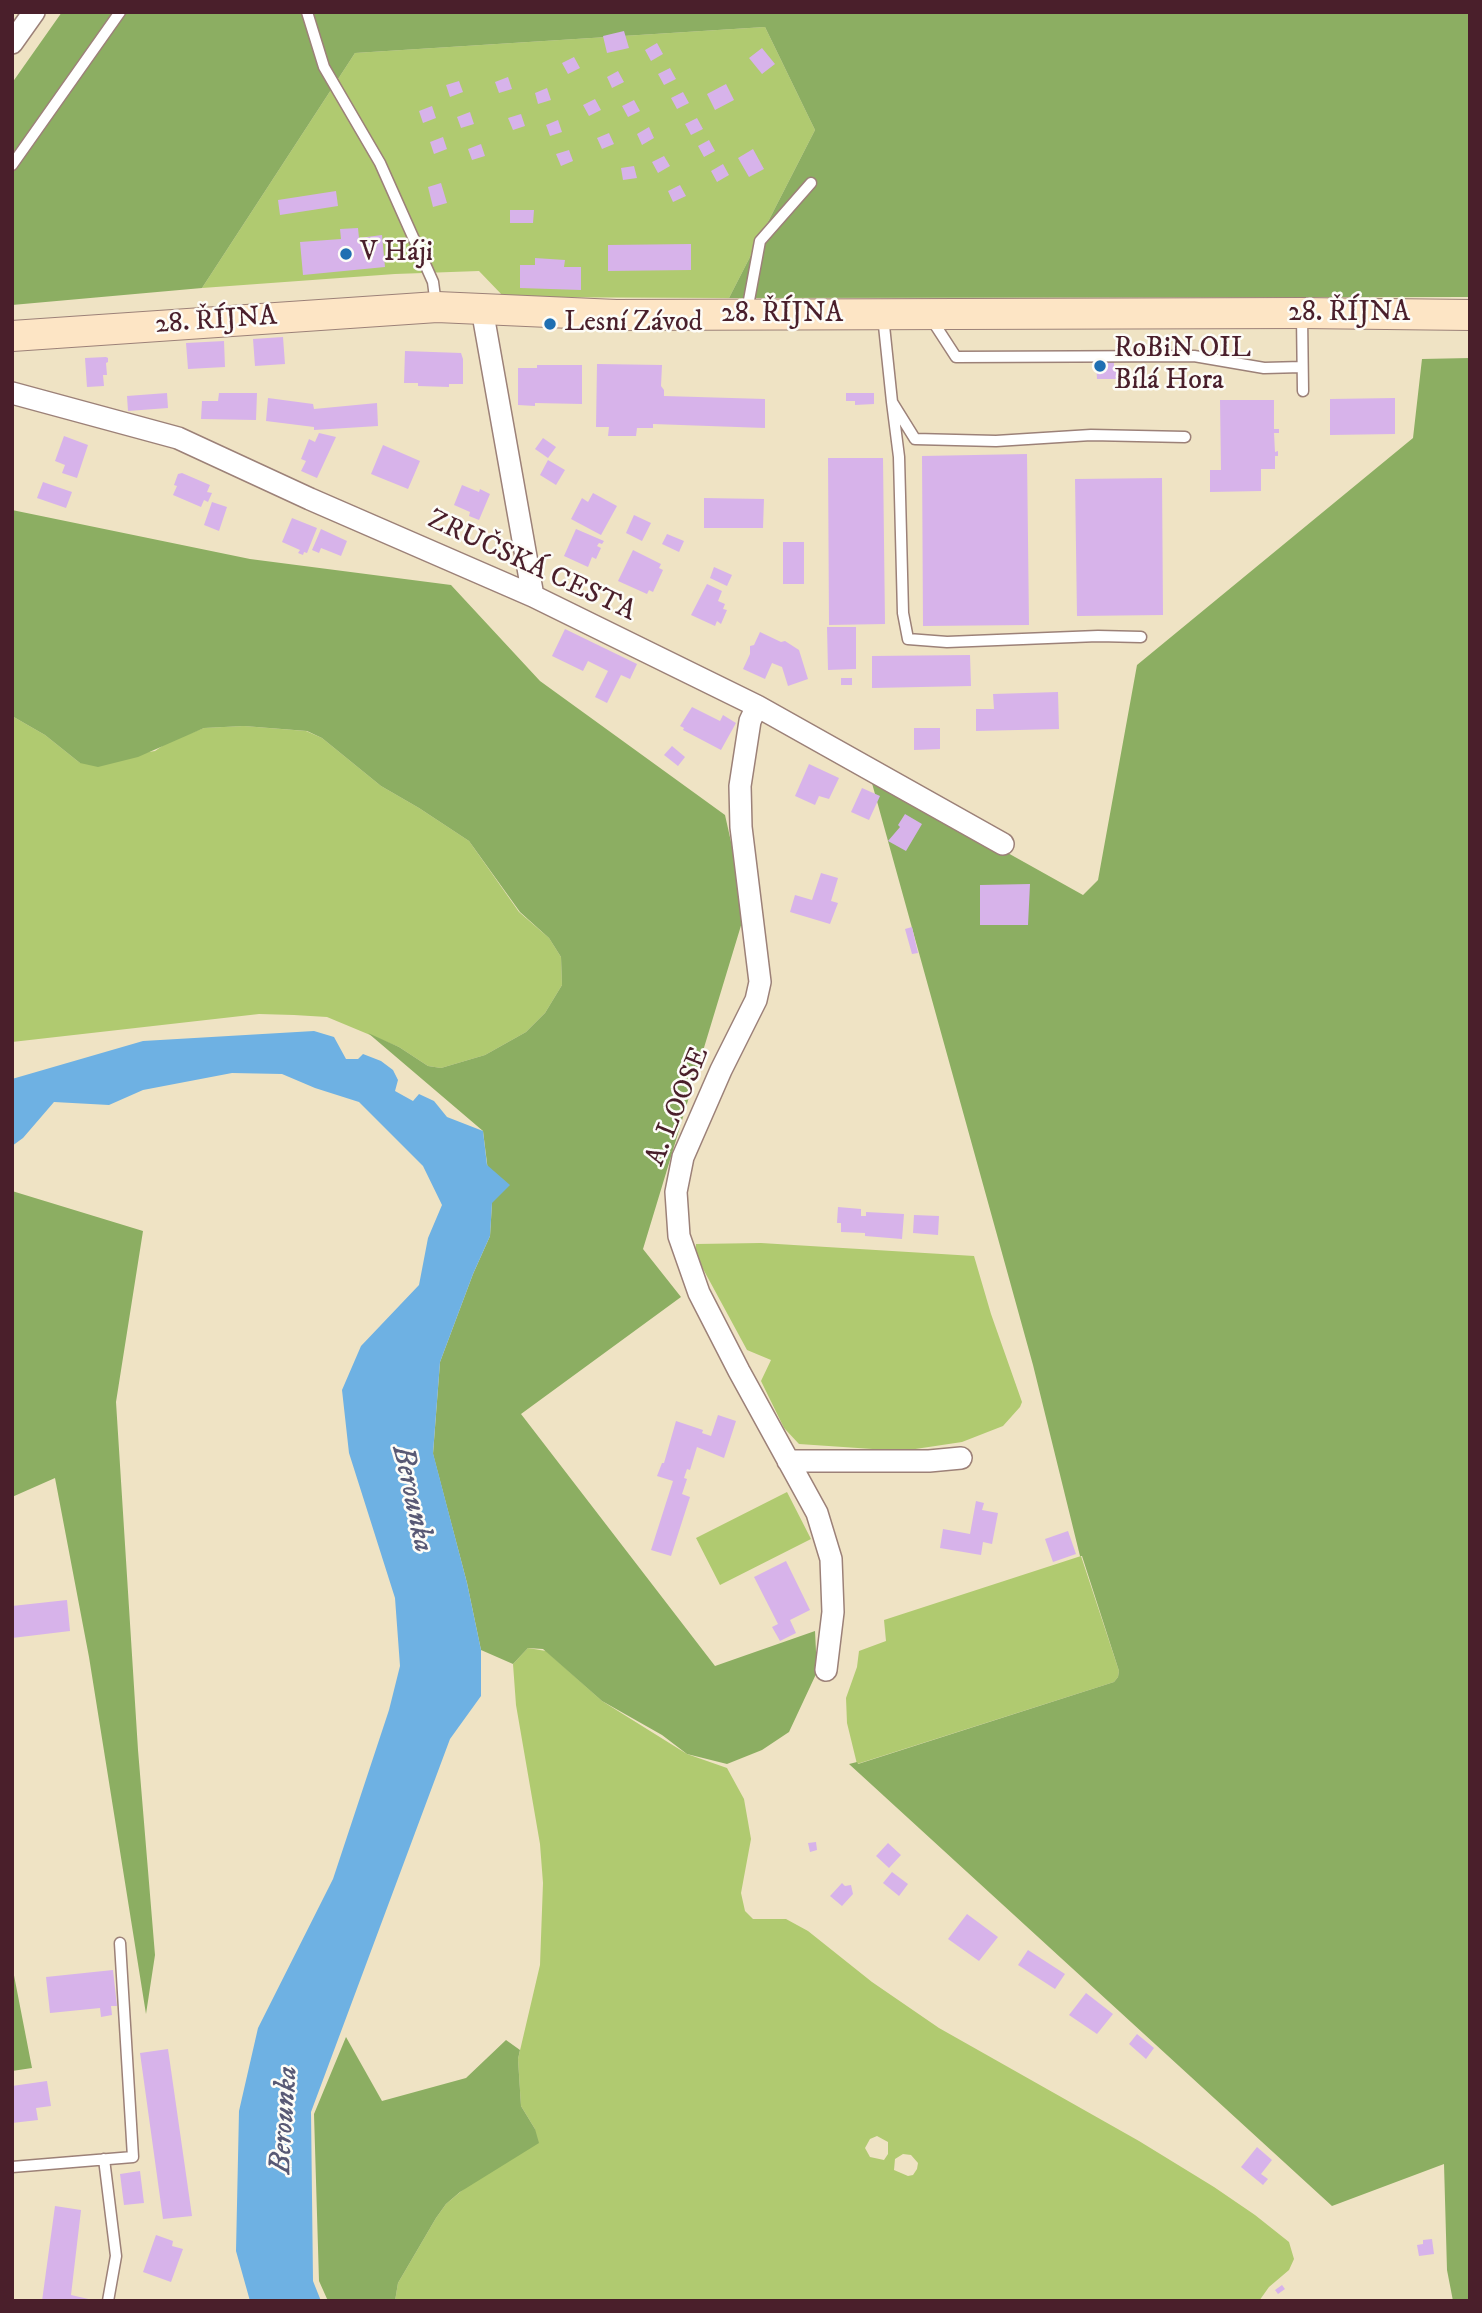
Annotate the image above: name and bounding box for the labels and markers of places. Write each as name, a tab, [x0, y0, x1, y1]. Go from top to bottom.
place label: V Háji	[360, 237, 433, 271]
marker: V Háji	[338, 246, 354, 262]
place label: Lesní Závod	[564, 307, 703, 341]
marker: Lesní Závod	[542, 316, 558, 332]
place label: RoBiN OIL Bílá Hora	[1114, 333, 1251, 399]
marker: RoBiN OIL Bílá Hora	[1092, 358, 1108, 374]

